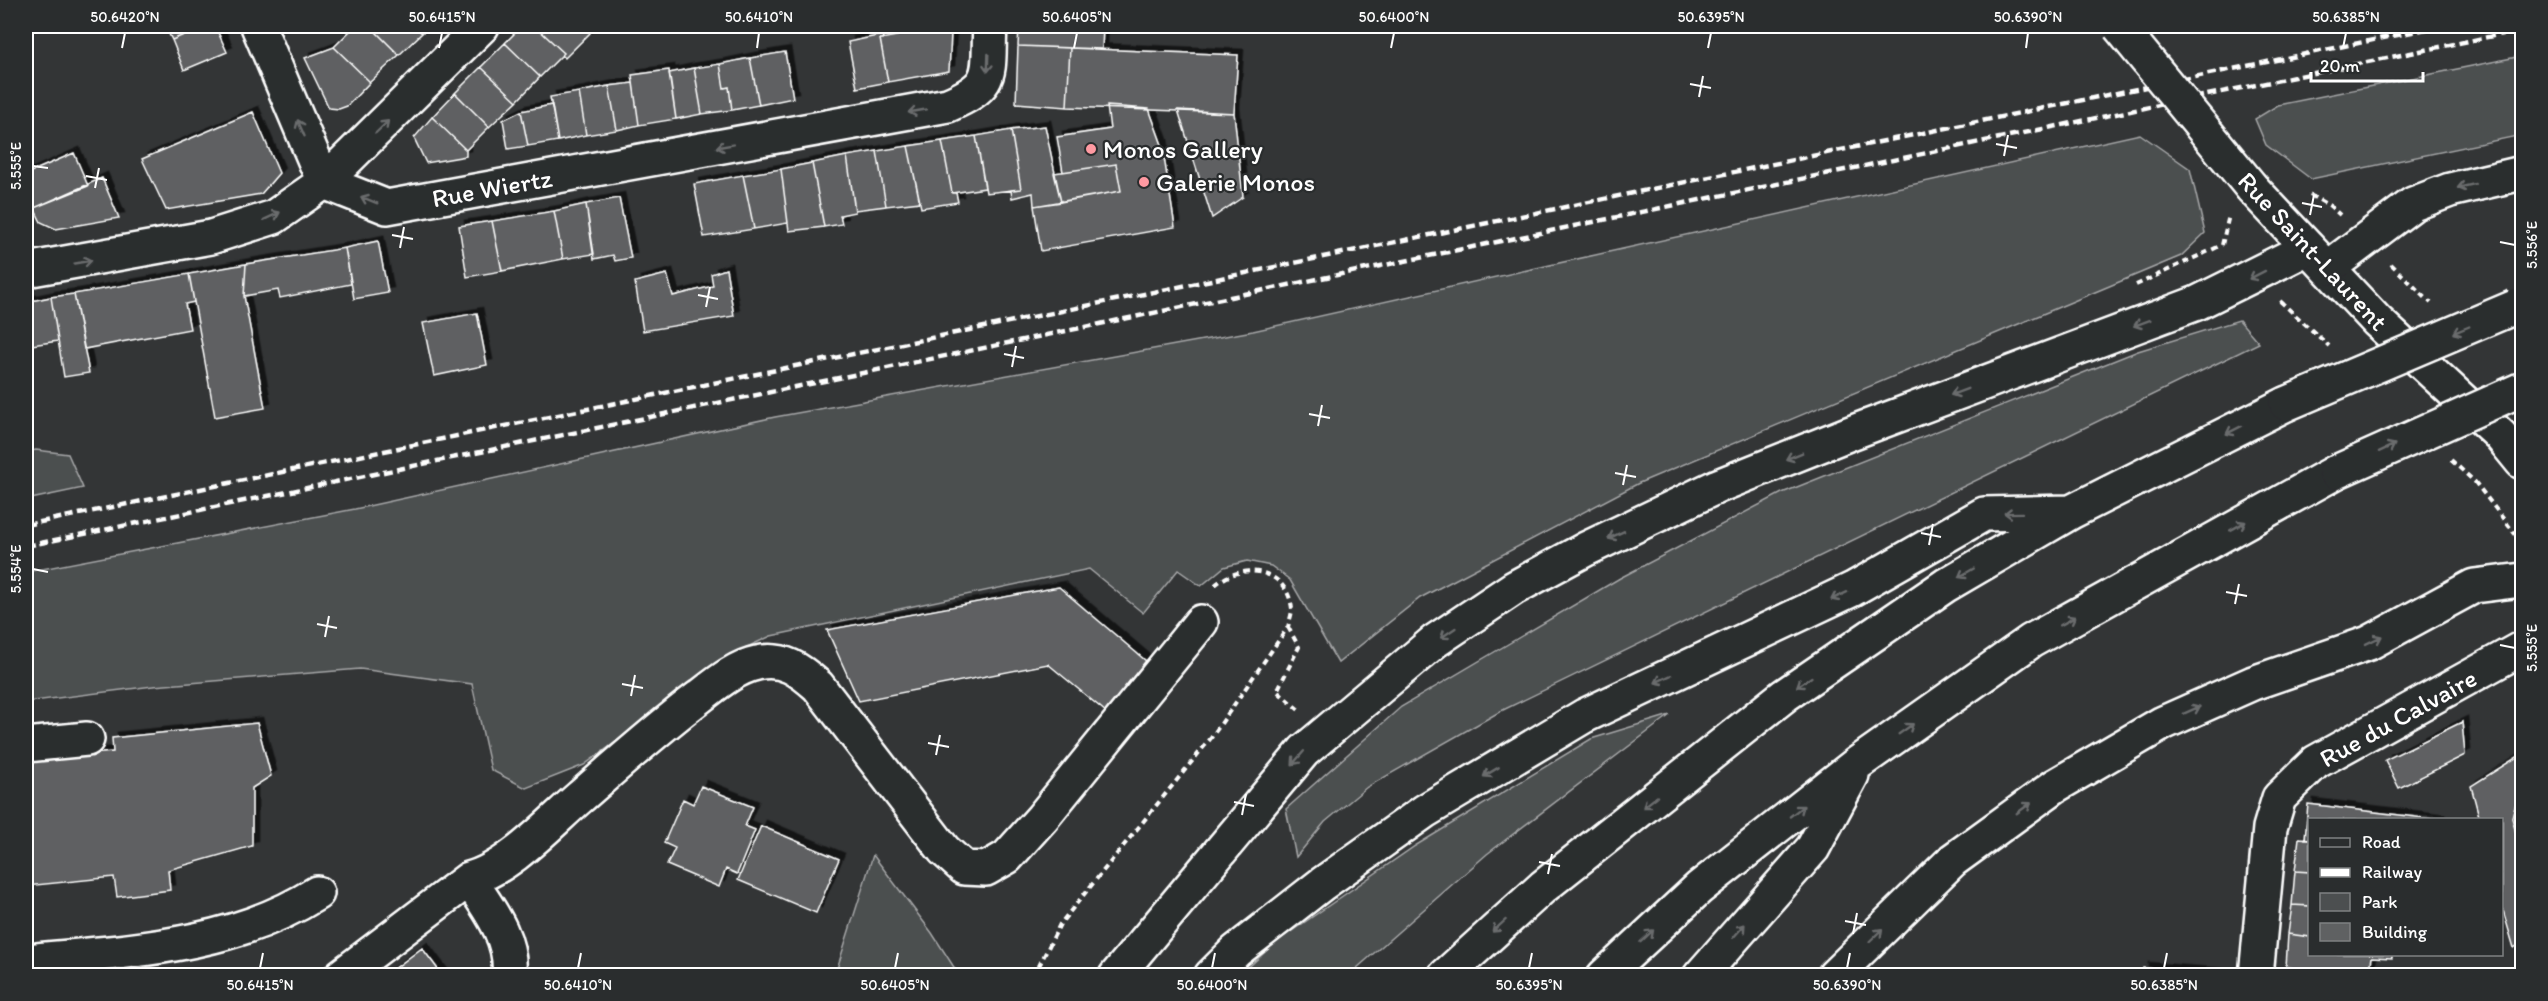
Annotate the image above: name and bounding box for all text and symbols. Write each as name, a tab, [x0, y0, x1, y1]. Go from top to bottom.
text: 50.6420°N	[90, 8, 160, 26]
text: 50.6415°N	[408, 8, 476, 26]
text: 50.6410°N	[725, 8, 793, 26]
text: 50.6405°N	[1042, 8, 1112, 26]
text: 50.6400°N	[1359, 8, 1429, 26]
text: 50.6395°N	[1677, 8, 1745, 26]
text: 50.6390°N	[1994, 8, 2062, 26]
text: 50.6385°N	[2312, 8, 2380, 26]
scale bar	[2311, 45, 2424, 83]
one-way arrow	[983, 52, 994, 72]
text: 20 m	[2320, 55, 2360, 77]
one-way arrow	[908, 106, 927, 117]
one-way arrow	[295, 119, 306, 138]
one-way arrow	[374, 120, 389, 135]
place label: Monos Gallery	[1103, 133, 1263, 165]
one-way arrow	[716, 141, 735, 152]
text: 5.555°E	[7, 142, 25, 190]
marker: Monos Gallery	[1084, 142, 1098, 156]
street label: Rue Wiertz	[429, 162, 555, 214]
street label: Rue Saint-Laurent	[2231, 165, 2395, 337]
place label: Galerie Monos	[1156, 166, 1315, 198]
marker: Galerie Monos	[1137, 175, 1151, 189]
one-way arrow	[2456, 181, 2476, 192]
one-way arrow	[360, 194, 379, 205]
one-way arrow	[263, 210, 281, 222]
text: 5.556°E	[2523, 221, 2541, 269]
one-way arrow	[73, 256, 93, 267]
one-way arrow	[2248, 270, 2266, 281]
one-way arrow	[2133, 319, 2152, 330]
one-way arrow	[2452, 324, 2470, 336]
one-way arrow	[1951, 388, 1969, 399]
one-way arrow	[2225, 425, 2243, 437]
one-way arrow	[2378, 442, 2396, 454]
one-way arrow	[1785, 451, 1804, 462]
one-way arrow	[2003, 508, 2023, 519]
one-way arrow	[2230, 520, 2247, 532]
one-way arrow	[1607, 529, 1625, 541]
text: 5.554°E	[7, 544, 25, 594]
one-way arrow	[1958, 568, 1975, 580]
one-way arrow	[1831, 590, 1849, 602]
one-way arrow	[2059, 615, 2076, 627]
text: 5.555°E	[2523, 624, 2541, 672]
one-way arrow	[1440, 627, 1456, 639]
one-way arrow	[2364, 633, 2382, 645]
street label: Rue du Calvaire	[2314, 662, 2482, 774]
one-way arrow	[1654, 674, 1672, 686]
one-way arrow	[1797, 676, 1813, 688]
one-way arrow	[2182, 704, 2201, 715]
one-way arrow	[1897, 723, 1913, 735]
one-way arrow	[1291, 750, 1305, 765]
one-way arrow	[1483, 766, 1500, 778]
one-way arrow	[1643, 795, 1659, 808]
one-way arrow	[2015, 802, 2031, 814]
one-way arrow	[1789, 805, 1805, 818]
legend	[2308, 818, 2503, 956]
text: Road	[2362, 831, 2401, 853]
text: Railway	[2362, 861, 2423, 883]
text: Park	[2362, 891, 2397, 913]
one-way arrow	[1492, 919, 1507, 933]
text: Building	[2362, 921, 2428, 943]
one-way arrow	[1732, 924, 1746, 939]
one-way arrow	[1869, 927, 1884, 942]
one-way arrow	[1640, 929, 1655, 943]
text: 50.6415°N	[226, 976, 294, 994]
text: 50.6410°N	[544, 976, 612, 994]
text: 50.6405°N	[860, 976, 930, 994]
text: 50.6400°N	[1177, 976, 1247, 994]
text: 50.6395°N	[1495, 976, 1563, 994]
text: 50.6390°N	[1813, 976, 1881, 994]
text: 50.6385°N	[2130, 976, 2198, 994]

